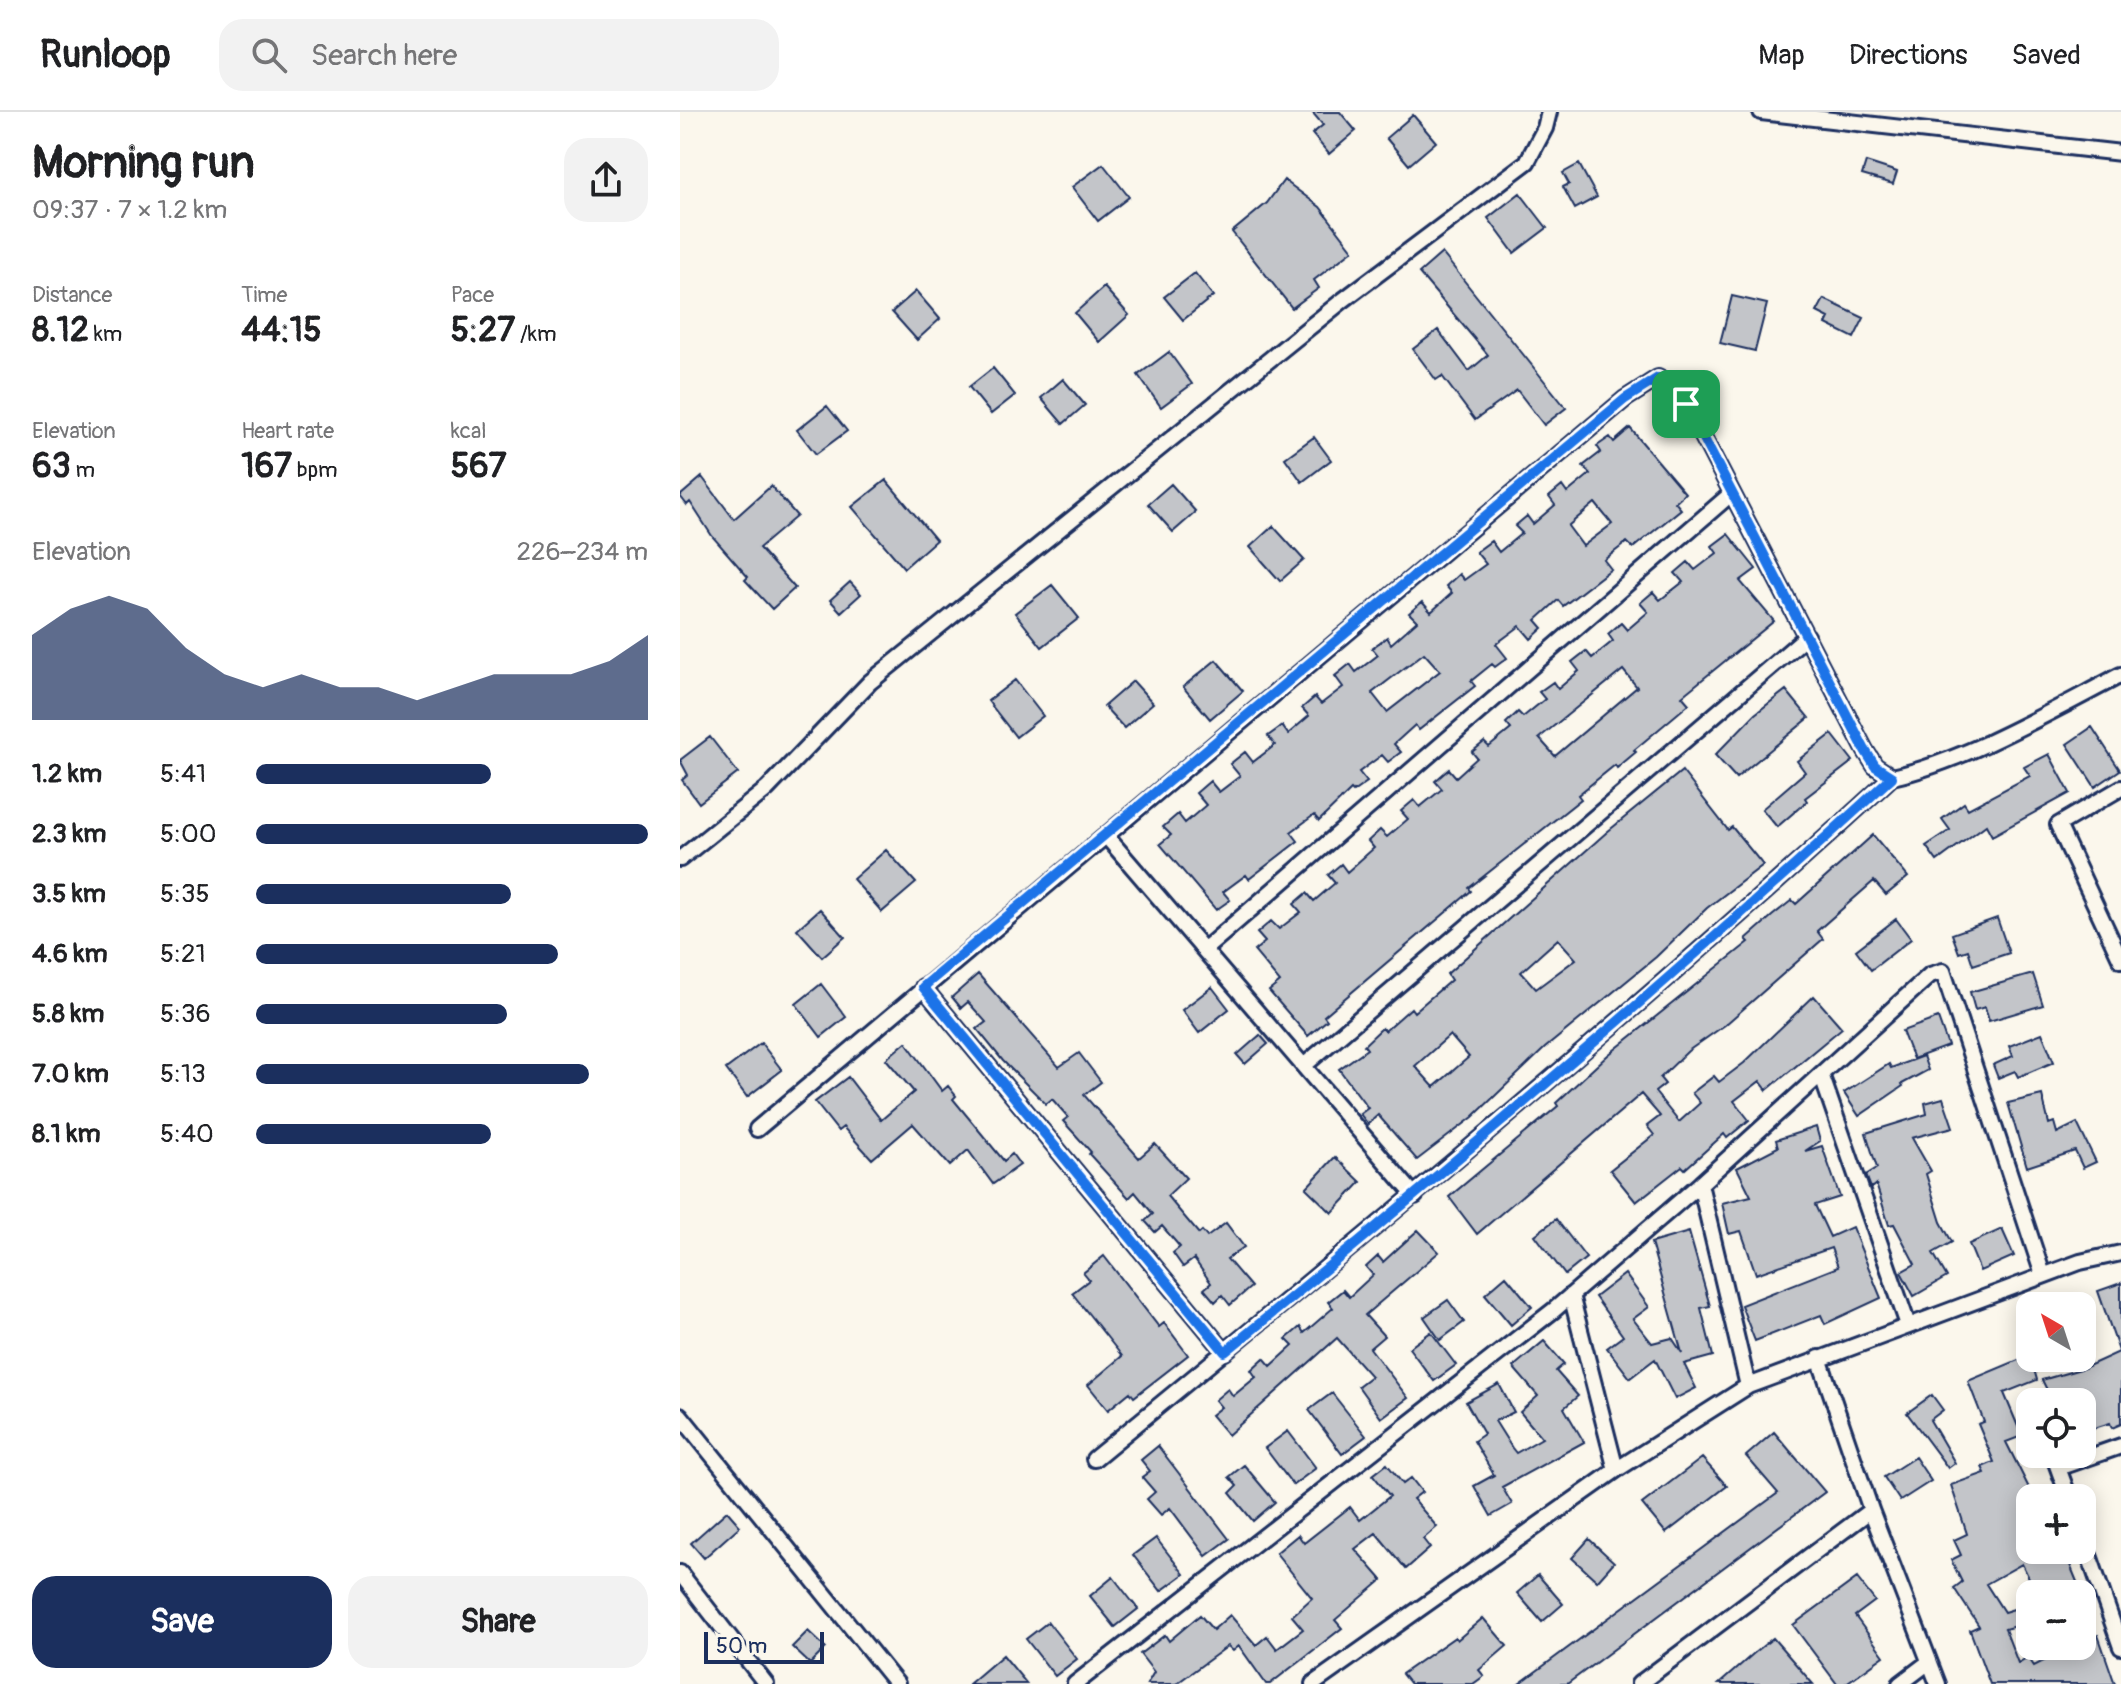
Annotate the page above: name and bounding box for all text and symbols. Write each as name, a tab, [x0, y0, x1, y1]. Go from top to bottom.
search box	[219, 19, 779, 91]
text: Runloop	[40, 31, 171, 79]
icon: search	[247, 33, 291, 77]
text: Search here	[311, 37, 457, 74]
text: Map	[1758, 38, 1805, 73]
text: Directions	[1849, 38, 1968, 73]
text: Saved	[2012, 38, 2081, 73]
text: Morning run	[32, 136, 255, 191]
button: share	[564, 138, 648, 222]
text: 09:37 · 7 × 1.2 km	[32, 194, 227, 226]
text: Distance	[32, 281, 112, 309]
text: Time	[241, 281, 287, 309]
text: Pace	[451, 281, 494, 309]
text: 8.12	[32, 309, 89, 352]
text: 44:15	[241, 309, 322, 352]
text: 5:27	[451, 309, 515, 352]
text: km	[89, 320, 122, 348]
text: /km	[515, 320, 557, 348]
pin	[1652, 370, 1720, 438]
icon: arrive	[1664, 382, 1708, 426]
text: Elevation	[32, 417, 116, 445]
text: Heart rate	[241, 417, 334, 445]
text: kcal	[451, 417, 486, 445]
text: 63	[32, 445, 71, 488]
text: 167	[241, 445, 292, 488]
text: 567	[451, 445, 507, 488]
text: m	[71, 456, 95, 484]
text: bpm	[292, 456, 338, 484]
text: Elevation	[32, 536, 131, 568]
text: 226–234 m	[516, 536, 648, 568]
text: 1.2 km	[32, 758, 102, 790]
text: 5:41	[160, 758, 206, 790]
text: 2.3 km	[32, 818, 106, 850]
text: 5:00	[160, 818, 217, 850]
text: 3.5 km	[32, 878, 106, 910]
text: 5:35	[160, 878, 210, 910]
text: 4.6 km	[32, 938, 107, 970]
text: 5:21	[160, 938, 206, 970]
text: 5.8 km	[32, 998, 104, 1030]
text: 5:36	[160, 998, 211, 1030]
text: 7.0 km	[32, 1058, 109, 1090]
text: 5:13	[160, 1058, 206, 1090]
text: 8.1 km	[32, 1118, 101, 1150]
text: 5:40	[160, 1118, 214, 1150]
north arrow	[2016, 1292, 2096, 1372]
map controls	[2016, 1292, 2096, 1660]
button: locate	[2016, 1388, 2096, 1468]
button: +	[2016, 1484, 2096, 1564]
button: Save	[32, 1576, 332, 1668]
button: Share	[348, 1576, 648, 1668]
button: −	[2016, 1580, 2096, 1660]
scale bar	[704, 1628, 824, 1664]
text: 50 m	[716, 1632, 767, 1660]

